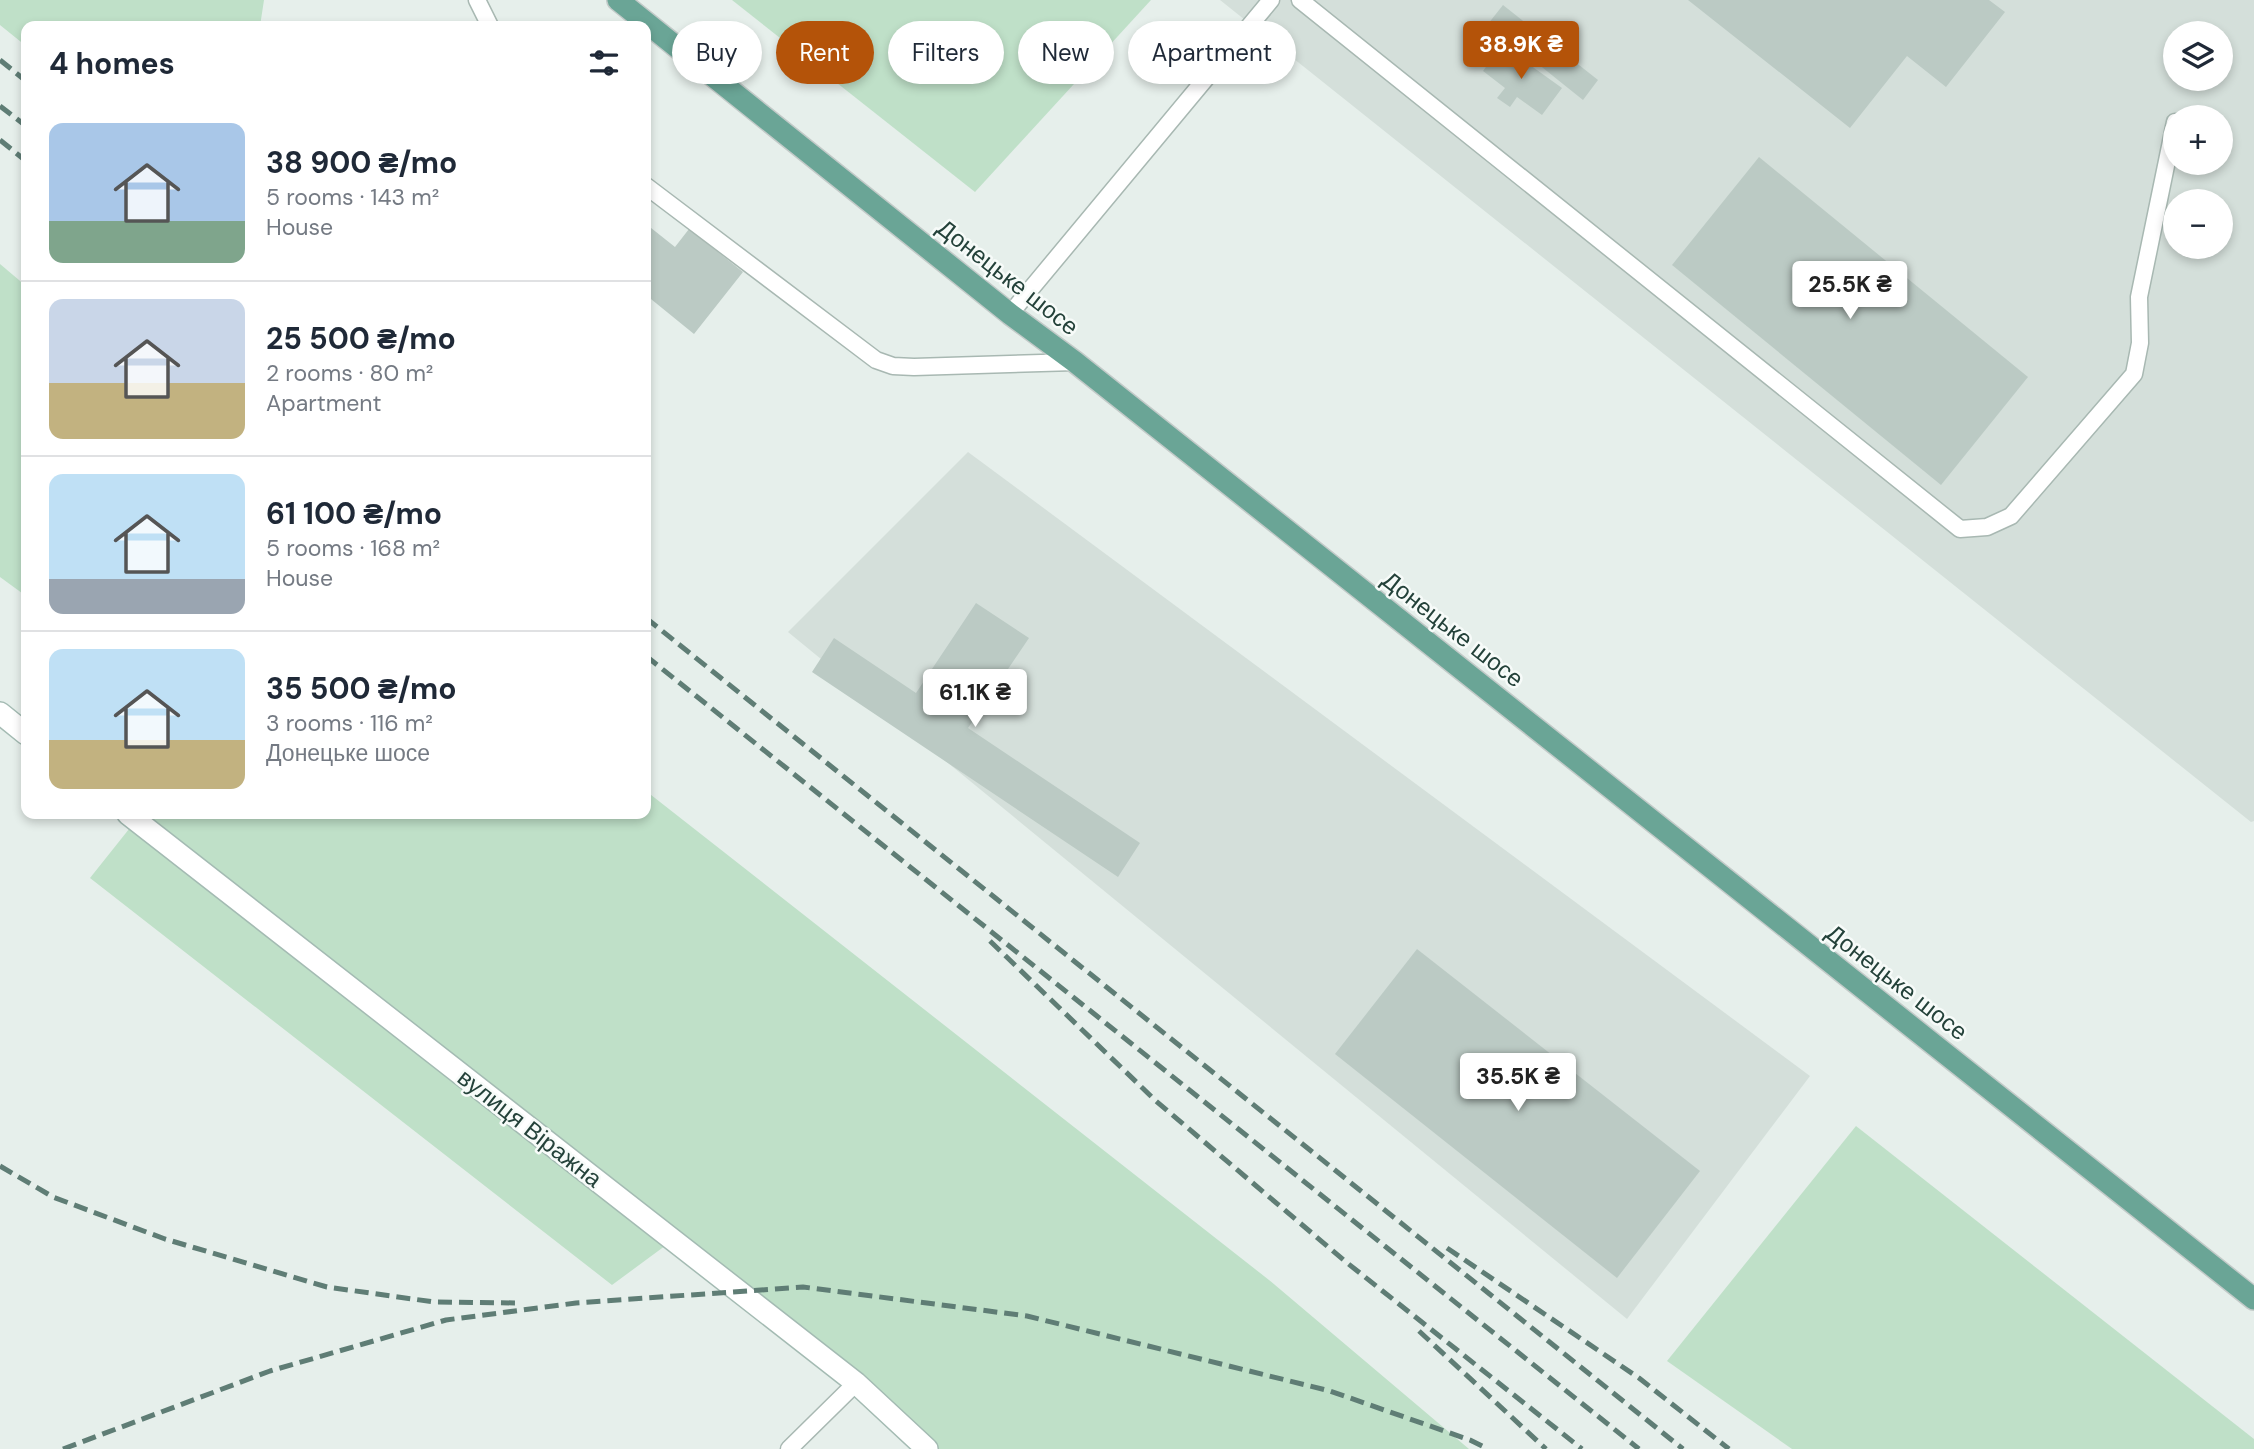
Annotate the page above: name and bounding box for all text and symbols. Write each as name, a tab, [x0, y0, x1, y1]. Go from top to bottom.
chip: Buy	[672, 21, 762, 84]
chip: Rent	[776, 21, 874, 84]
chip: Filters	[888, 21, 1004, 84]
chip: New	[1018, 21, 1114, 84]
chip: Apartment	[1128, 21, 1296, 84]
map controls	[2163, 21, 2233, 259]
button: layers	[2163, 21, 2233, 91]
pin: 38.9K ₴	[1456, 22, 1586, 81]
text: 38.9K ₴	[1479, 29, 1563, 59]
text: 4 homes	[49, 44, 175, 83]
icon: filters	[585, 44, 623, 82]
button: +	[2163, 105, 2233, 175]
text: 38 900 ₴/mo	[266, 143, 457, 182]
icon: home	[105, 151, 189, 235]
text: 5 rooms · 143 m²	[266, 182, 439, 212]
button: −	[2163, 189, 2233, 259]
text: House	[266, 212, 333, 242]
street label: Донецьке шосе	[931, 212, 1085, 342]
pin: 25.5K ₴	[1785, 262, 1915, 321]
text: 25.5K ₴	[1808, 269, 1892, 299]
text: 25 500 ₴/mo	[266, 319, 456, 358]
icon: home	[105, 327, 189, 411]
text: 2 rooms · 80 m²	[266, 358, 433, 388]
text: Apartment	[266, 388, 381, 418]
text: 61 100 ₴/mo	[266, 494, 442, 533]
icon: home	[105, 502, 189, 586]
text: 5 rooms · 168 m²	[266, 533, 440, 563]
text: House	[266, 563, 333, 593]
street label: Донецьке шосе	[1376, 564, 1530, 694]
text: 35 500 ₴/mo	[266, 669, 457, 708]
pin: 61.1K ₴	[910, 670, 1040, 729]
icon: home	[105, 677, 189, 761]
text: 61.1K ₴	[939, 677, 1011, 707]
text: 3 rooms · 116 m²	[266, 708, 433, 738]
text: Донецьке шосе	[266, 738, 430, 768]
street label: Донецьке шосе	[1820, 917, 1974, 1047]
pin: 35.5K ₴	[1453, 1054, 1583, 1113]
text: 35.5K ₴	[1476, 1061, 1560, 1091]
street label: вулиця Віражна	[452, 1062, 609, 1194]

